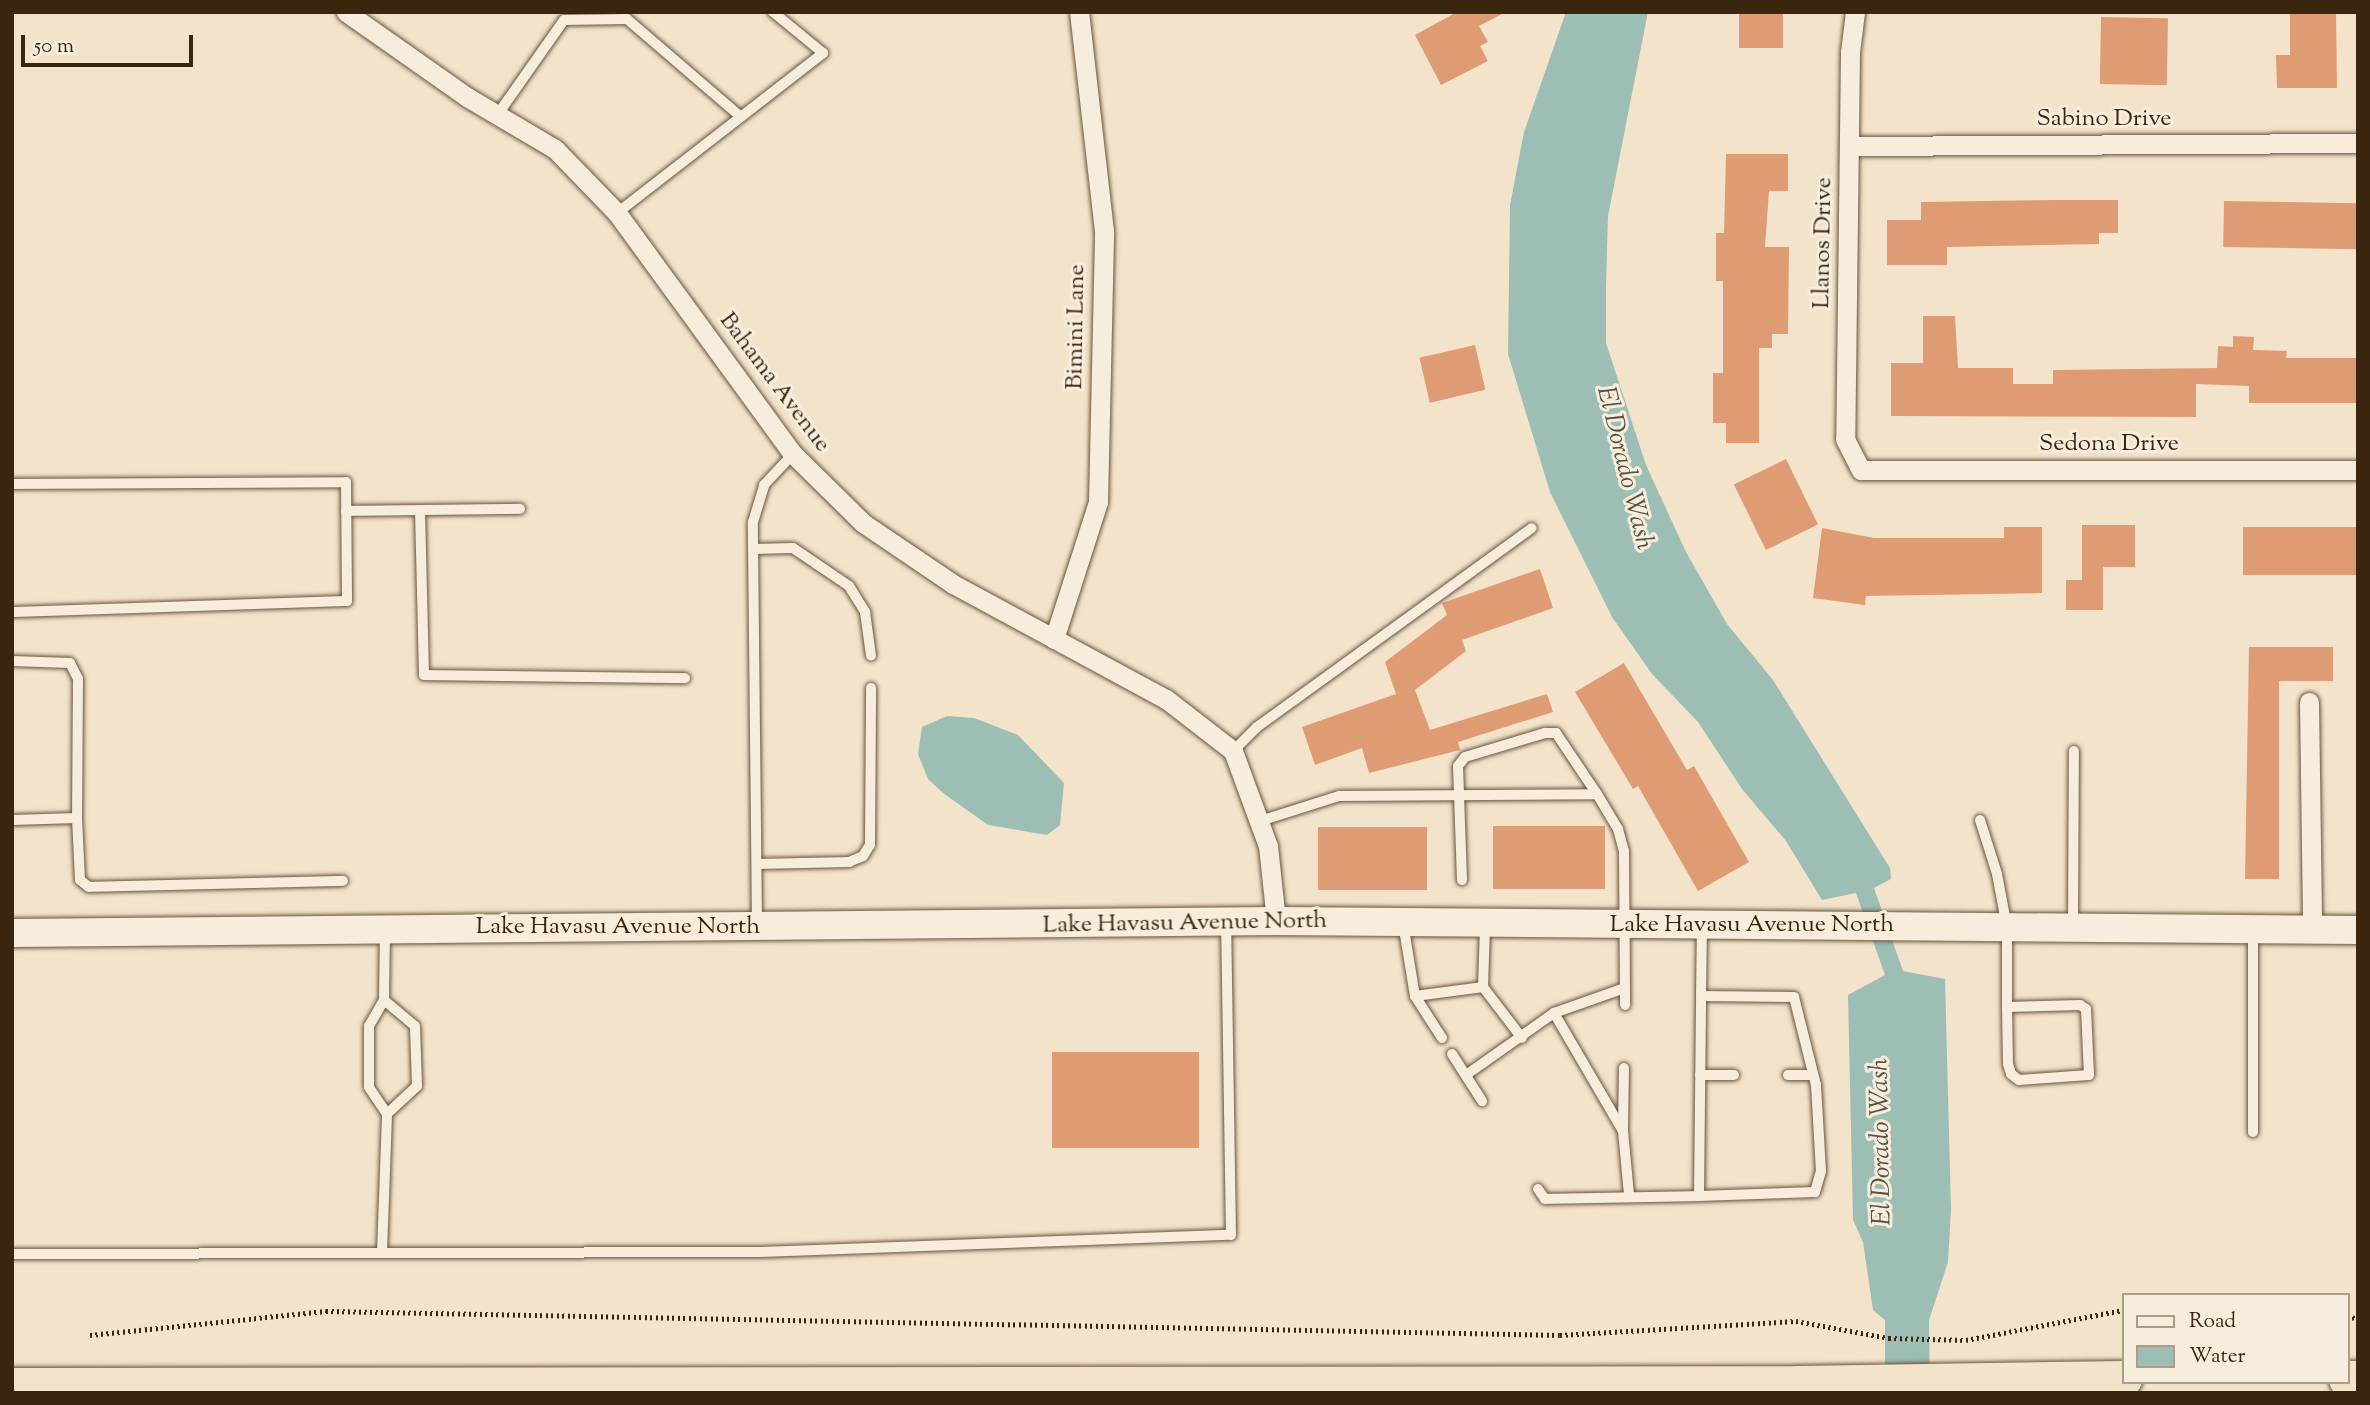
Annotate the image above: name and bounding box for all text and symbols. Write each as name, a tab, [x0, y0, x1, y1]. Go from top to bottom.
scale bar	[24, 21, 196, 65]
text: 50 m	[34, 32, 74, 62]
street label: Sabino Drive	[2037, 106, 2171, 134]
street label: Llanos Drive	[1808, 177, 1840, 309]
street label: Bimini Lane	[1062, 264, 1092, 390]
street label: Bahama Avenue	[712, 307, 836, 459]
water label: El Dorado Wash	[1589, 383, 1659, 553]
street label: Sedona Drive	[2039, 431, 2179, 459]
street label: Lake Havasu Avenue North	[1042, 907, 1328, 941]
street label: Lake Havasu Avenue North	[1610, 912, 1894, 940]
street label: Lake Havasu Avenue North	[476, 914, 760, 942]
water label: El Dorado Wash	[1865, 1058, 1899, 1226]
legend	[2122, 1293, 2349, 1384]
text: Road	[2189, 1307, 2236, 1337]
text: Water	[2189, 1342, 2245, 1372]

